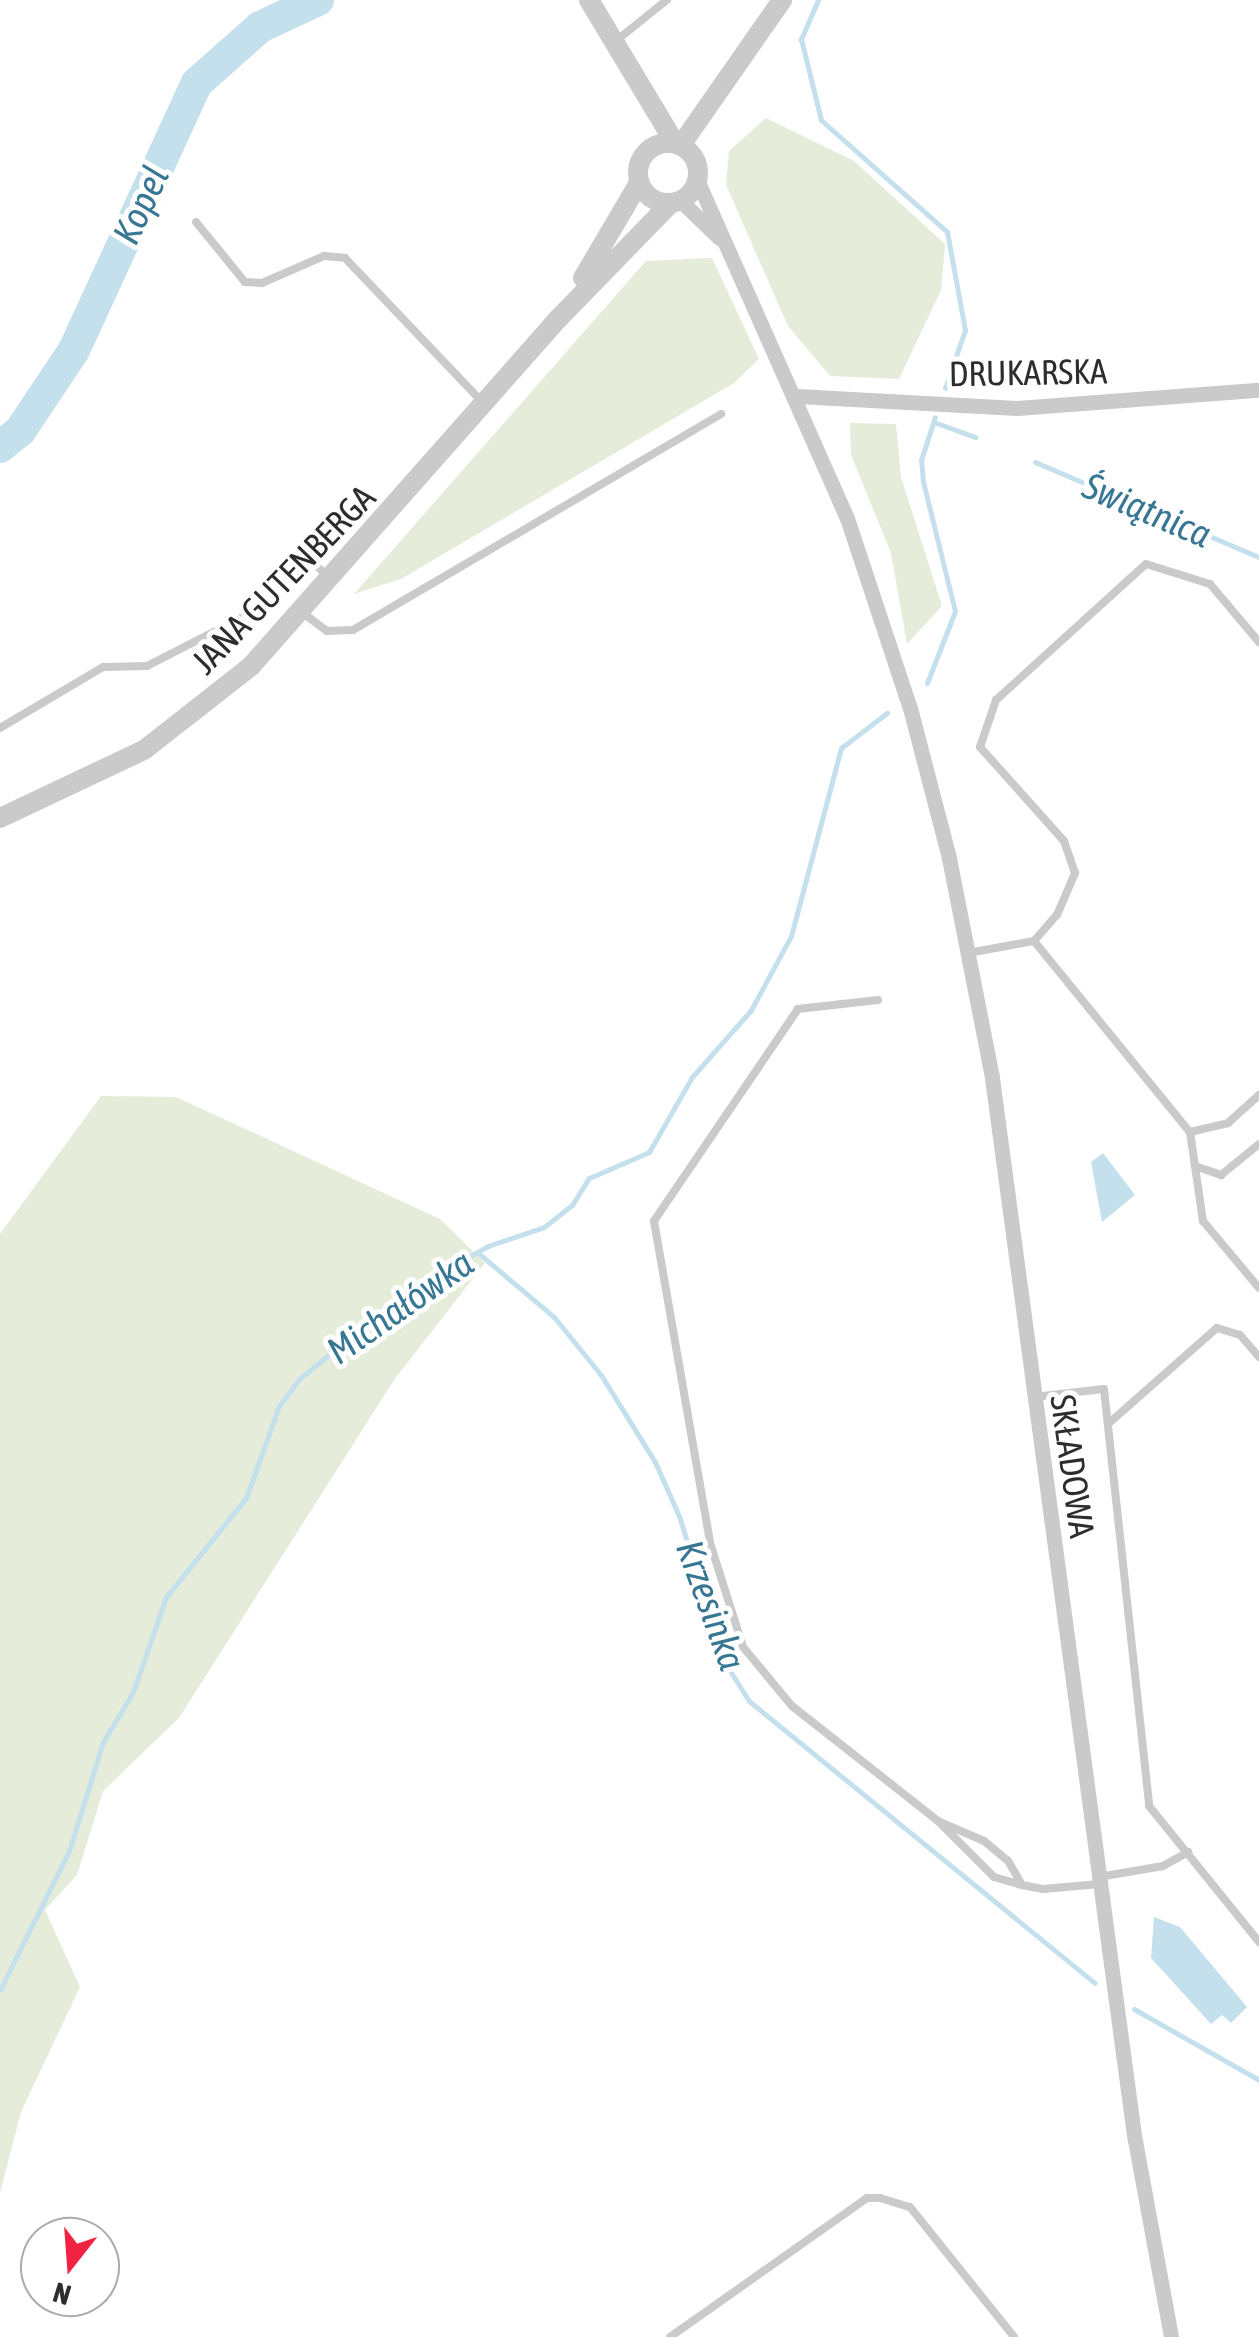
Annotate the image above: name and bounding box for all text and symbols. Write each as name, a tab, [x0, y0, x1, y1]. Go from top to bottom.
water label: Kopel	[103, 159, 179, 251]
street label: DRUKARSKA	[948, 350, 1108, 394]
water label: Świątnica	[1076, 463, 1218, 557]
street label: JANA GUTENBERGA	[183, 476, 383, 682]
water label: Michałówka	[318, 1240, 482, 1374]
street label: SKŁADOWA	[1042, 1392, 1104, 1540]
water label: Krzesinka	[667, 1534, 755, 1676]
north arrow	[20, 2217, 120, 2317]
text: N	[49, 2276, 74, 2311]

